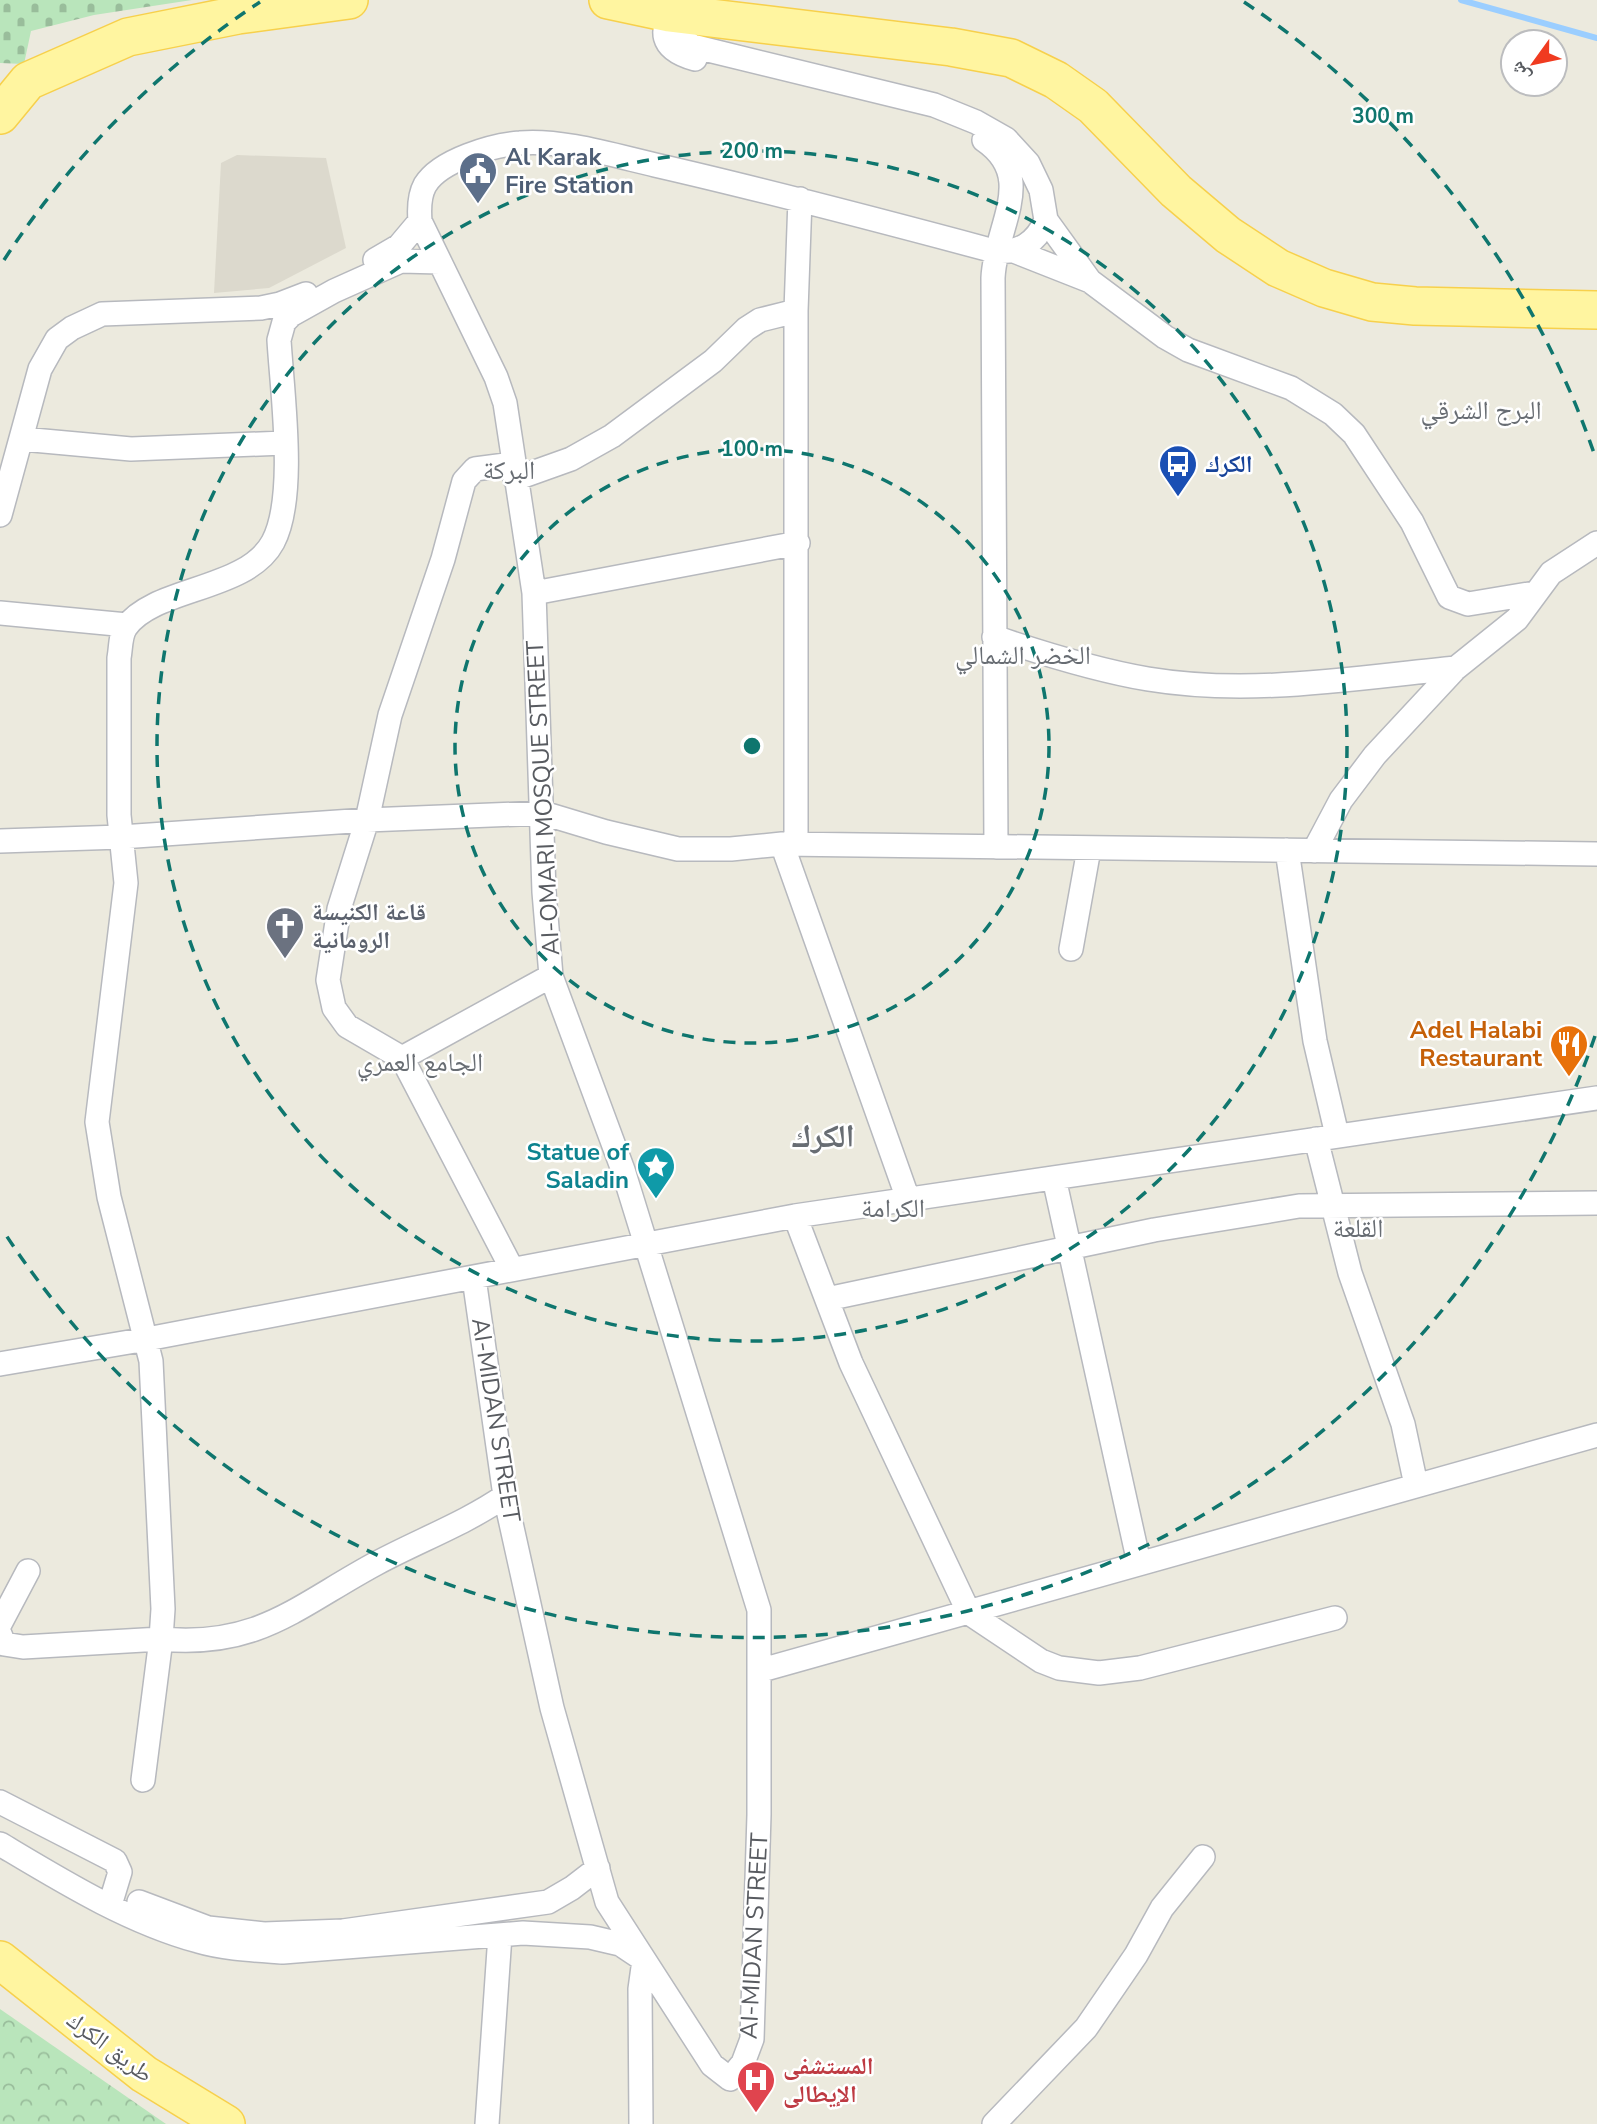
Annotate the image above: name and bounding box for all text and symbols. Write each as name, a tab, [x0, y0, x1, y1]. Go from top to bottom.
north arrow	[1499, 28, 1569, 98]
text: ش	[1504, 56, 1537, 87]
text: 300 m	[1352, 102, 1414, 130]
text: 200 m	[721, 137, 783, 165]
place label: Al Karak Fire Station	[505, 141, 634, 201]
public building icon: Al Karak Fire Station	[457, 150, 499, 205]
district label: البرج الشرقي	[1420, 393, 1542, 430]
text: 100 m	[721, 435, 783, 463]
bus stop icon: الكرك	[1157, 443, 1199, 498]
place label: الكرك	[1205, 448, 1253, 480]
district label: البركة	[483, 453, 535, 488]
district label: الخضر الشمالي	[955, 638, 1091, 675]
street label: AI-OMARI MOSQUE STREET	[519, 639, 567, 956]
centre of rings	[740, 734, 764, 758]
place label: قاعة الكنيسة الرومانية	[312, 896, 426, 956]
church icon: قاعة الكنيسة الرومانية	[264, 905, 306, 960]
place label: Adel Halabi Restaurant	[1410, 1014, 1543, 1074]
restaurant icon: Adel Halabi Restaurant	[1548, 1023, 1590, 1078]
district label: الجامع العمري	[357, 1045, 483, 1082]
district label: الكرك	[791, 1115, 855, 1158]
place label: Statue of Saladin	[527, 1136, 630, 1196]
place icon: Statue of Saladin	[635, 1145, 677, 1200]
district label: الكرامة	[861, 1191, 925, 1226]
district label: القلعة	[1333, 1211, 1383, 1246]
street label: AI-MIDAN STREET	[464, 1316, 528, 1525]
street label: AI-MIDAN STREET	[733, 1832, 775, 2040]
street label: طريق الكرك	[60, 2004, 160, 2090]
place label: المستشفى الإيطالى	[783, 2050, 873, 2110]
hospital icon: المستشفى الإيطالى	[735, 2059, 777, 2114]

